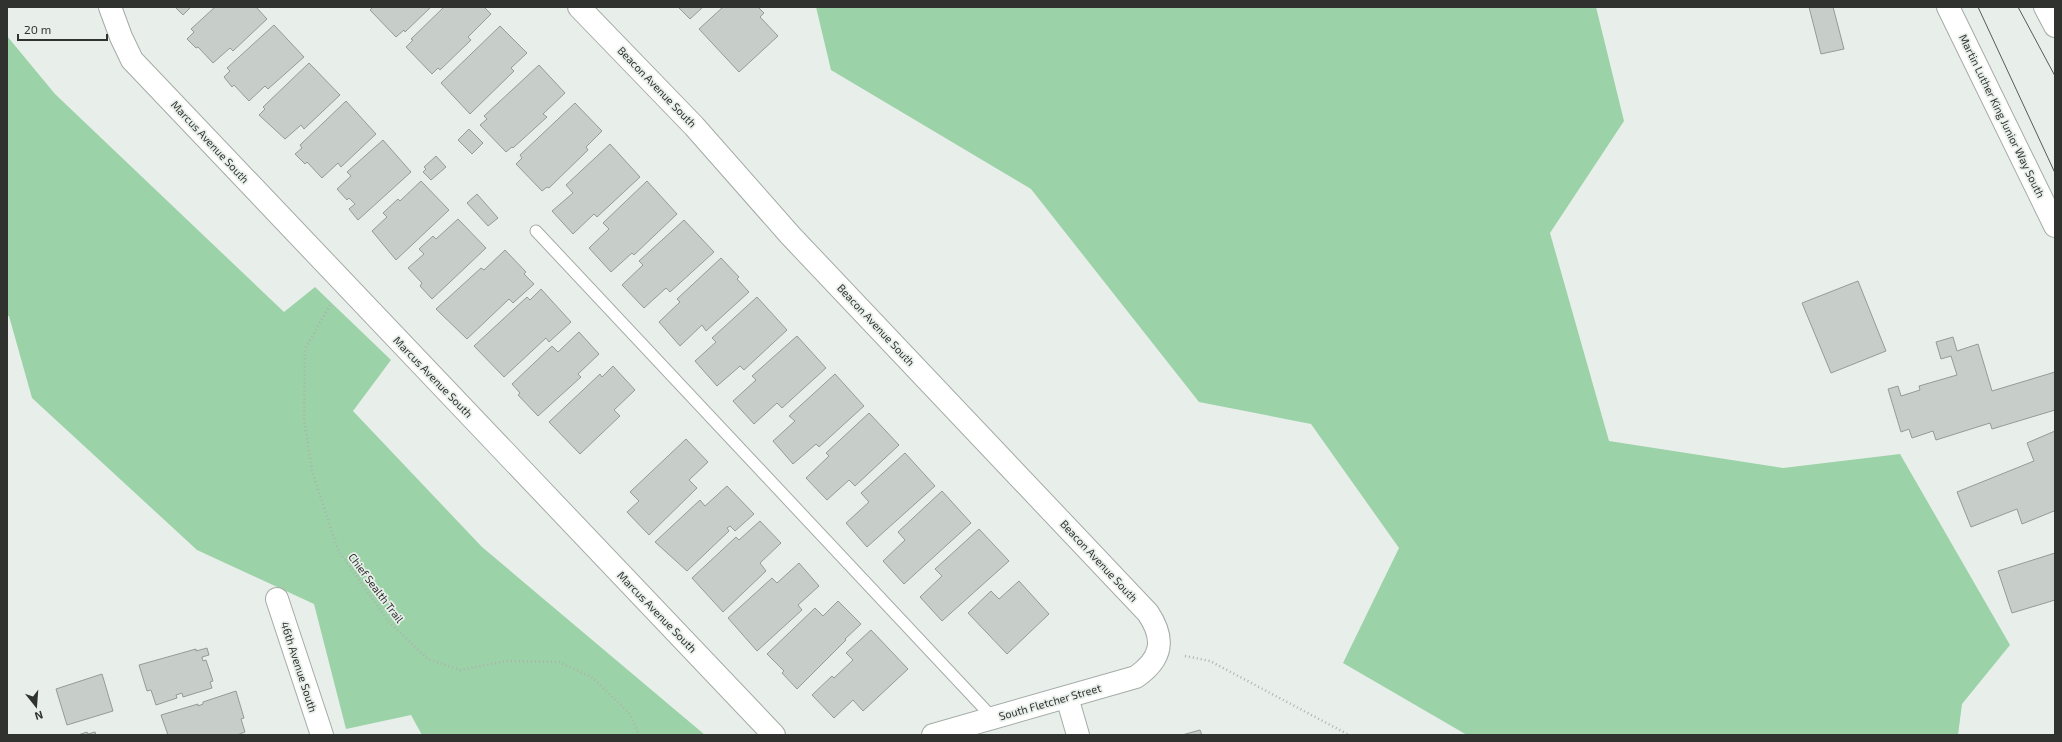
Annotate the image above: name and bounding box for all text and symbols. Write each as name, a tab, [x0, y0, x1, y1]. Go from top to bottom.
scale bar	[18, 16, 107, 42]
text: 20 m	[24, 22, 51, 36]
street label: Martin Luther King Junior Way South	[1957, 32, 2048, 200]
street label: Beacon Avenue South	[615, 43, 699, 130]
street label: Marcus Avenue South	[169, 98, 252, 186]
street label: Beacon Avenue South	[835, 281, 918, 368]
street label: Marcus Avenue South	[391, 333, 476, 420]
street label: Beacon Avenue South	[1058, 517, 1141, 604]
street label: Chief Sealth Trail	[346, 550, 407, 626]
street label: Marcus Avenue South	[615, 568, 700, 655]
street label: 46th Avenue South	[279, 620, 320, 714]
street label: South Fletcher Street	[997, 681, 1103, 722]
north arrow	[16, 686, 56, 726]
text: N	[33, 709, 45, 723]

